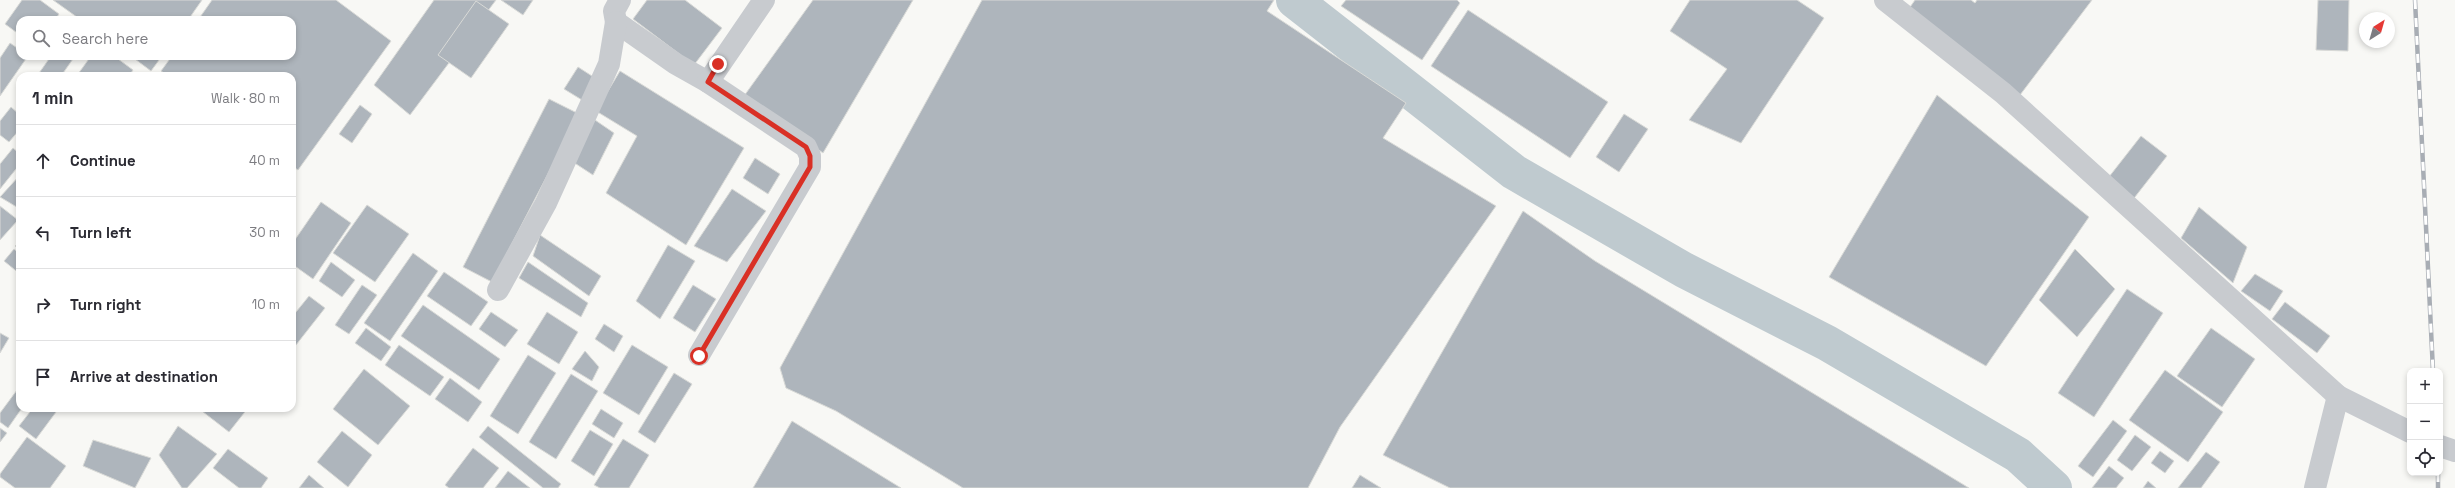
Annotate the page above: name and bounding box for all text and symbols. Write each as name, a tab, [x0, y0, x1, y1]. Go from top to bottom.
north arrow	[2359, 12, 2395, 48]
search box	[16, 16, 296, 60]
icon: search	[30, 27, 52, 49]
text: Search here	[62, 29, 148, 48]
route end	[709, 55, 727, 73]
text: 1 min	[32, 87, 74, 109]
text: Walk · 80 m	[211, 90, 280, 107]
icon: ahead	[32, 150, 54, 172]
text: Continue	[70, 151, 136, 170]
text: 40 m	[249, 152, 280, 169]
icon: left	[32, 222, 54, 244]
text: Turn left	[70, 223, 132, 242]
text: 30 m	[249, 224, 280, 241]
icon: right	[32, 294, 54, 316]
text: Turn right	[70, 295, 141, 314]
text: 10 m	[252, 296, 280, 313]
route start	[690, 347, 708, 365]
icon: arrive	[32, 366, 54, 388]
text: Arrive at destination	[70, 367, 218, 386]
map controls	[2407, 368, 2443, 476]
button: +	[2407, 368, 2443, 404]
button: −	[2407, 404, 2443, 440]
button: locate	[2407, 440, 2443, 476]

